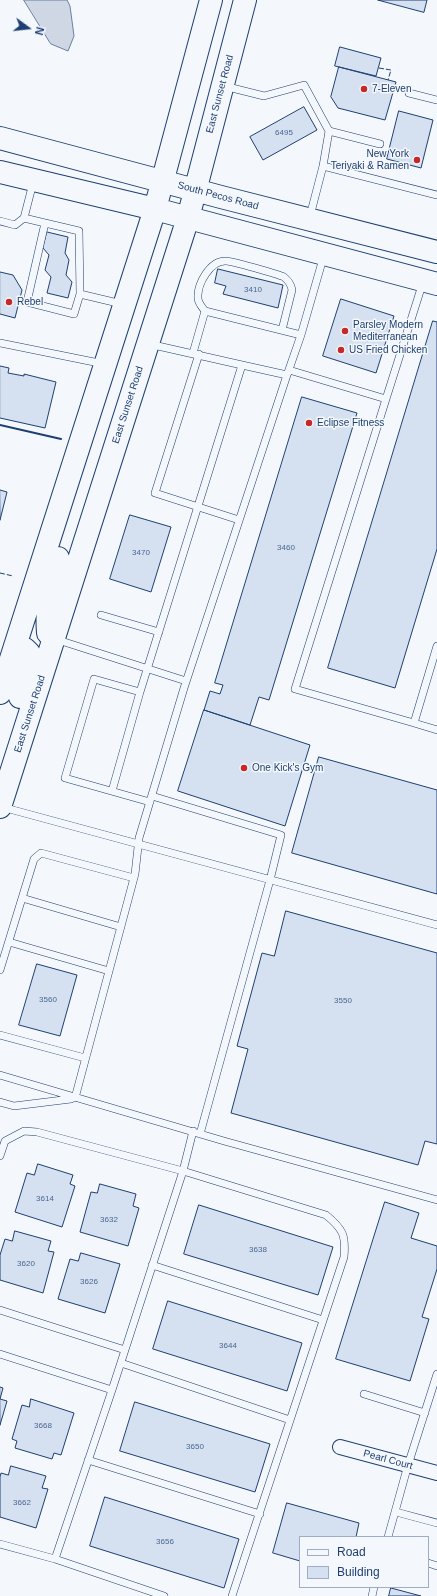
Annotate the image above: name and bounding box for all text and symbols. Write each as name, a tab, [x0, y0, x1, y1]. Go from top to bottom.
north arrow	[8, 8, 48, 48]
text: N	[33, 26, 46, 36]
street label: East Sunset Road	[204, 54, 236, 134]
place label: 7-Eleven	[372, 83, 411, 95]
marker: 7-Eleven	[359, 84, 369, 94]
house number: 6495	[275, 128, 293, 138]
place label: New York Teriyaki & Ramen	[331, 148, 409, 172]
marker: New York Teriyaki & Ramen	[412, 155, 422, 165]
street label: South Pecos Road	[176, 179, 260, 213]
house number: 3410	[244, 285, 262, 295]
place label: Rebel	[17, 296, 43, 308]
marker: Rebel	[4, 297, 14, 307]
place label: Parsley Modern Mediterranean	[353, 319, 423, 342]
marker: Parsley Modern Mediterranean	[340, 326, 350, 336]
place label: US Fried Chicken	[349, 344, 427, 356]
marker: US Fried Chicken	[336, 345, 346, 355]
street label: East Sunset Road	[110, 365, 146, 445]
place label: Eclipse Fitness	[317, 417, 384, 429]
marker: Eclipse Fitness	[304, 418, 314, 428]
house number: 3460	[277, 543, 295, 553]
house number: 3470	[132, 548, 150, 558]
street label: East Sunset Road	[12, 674, 48, 754]
place label: One Kick's Gym	[252, 762, 323, 774]
marker: One Kick's Gym	[239, 763, 249, 773]
house number: 3560	[39, 995, 57, 1005]
house number: 3550	[334, 996, 352, 1006]
house number: 3614	[36, 1194, 54, 1204]
house number: 3632	[100, 1215, 118, 1225]
house number: 3638	[249, 1245, 267, 1255]
house number: 3620	[17, 1259, 35, 1269]
house number: 3626	[80, 1277, 98, 1287]
house number: 3644	[219, 1341, 237, 1351]
house number: 3668	[34, 1421, 52, 1431]
house number: 3650	[186, 1442, 204, 1452]
street label: Pearl Court	[362, 1448, 414, 1472]
house number: 3662	[13, 1498, 31, 1508]
legend	[299, 1536, 429, 1588]
house number: 3656	[156, 1537, 174, 1547]
text: Road	[337, 1545, 366, 1559]
text: Building	[337, 1565, 380, 1579]

